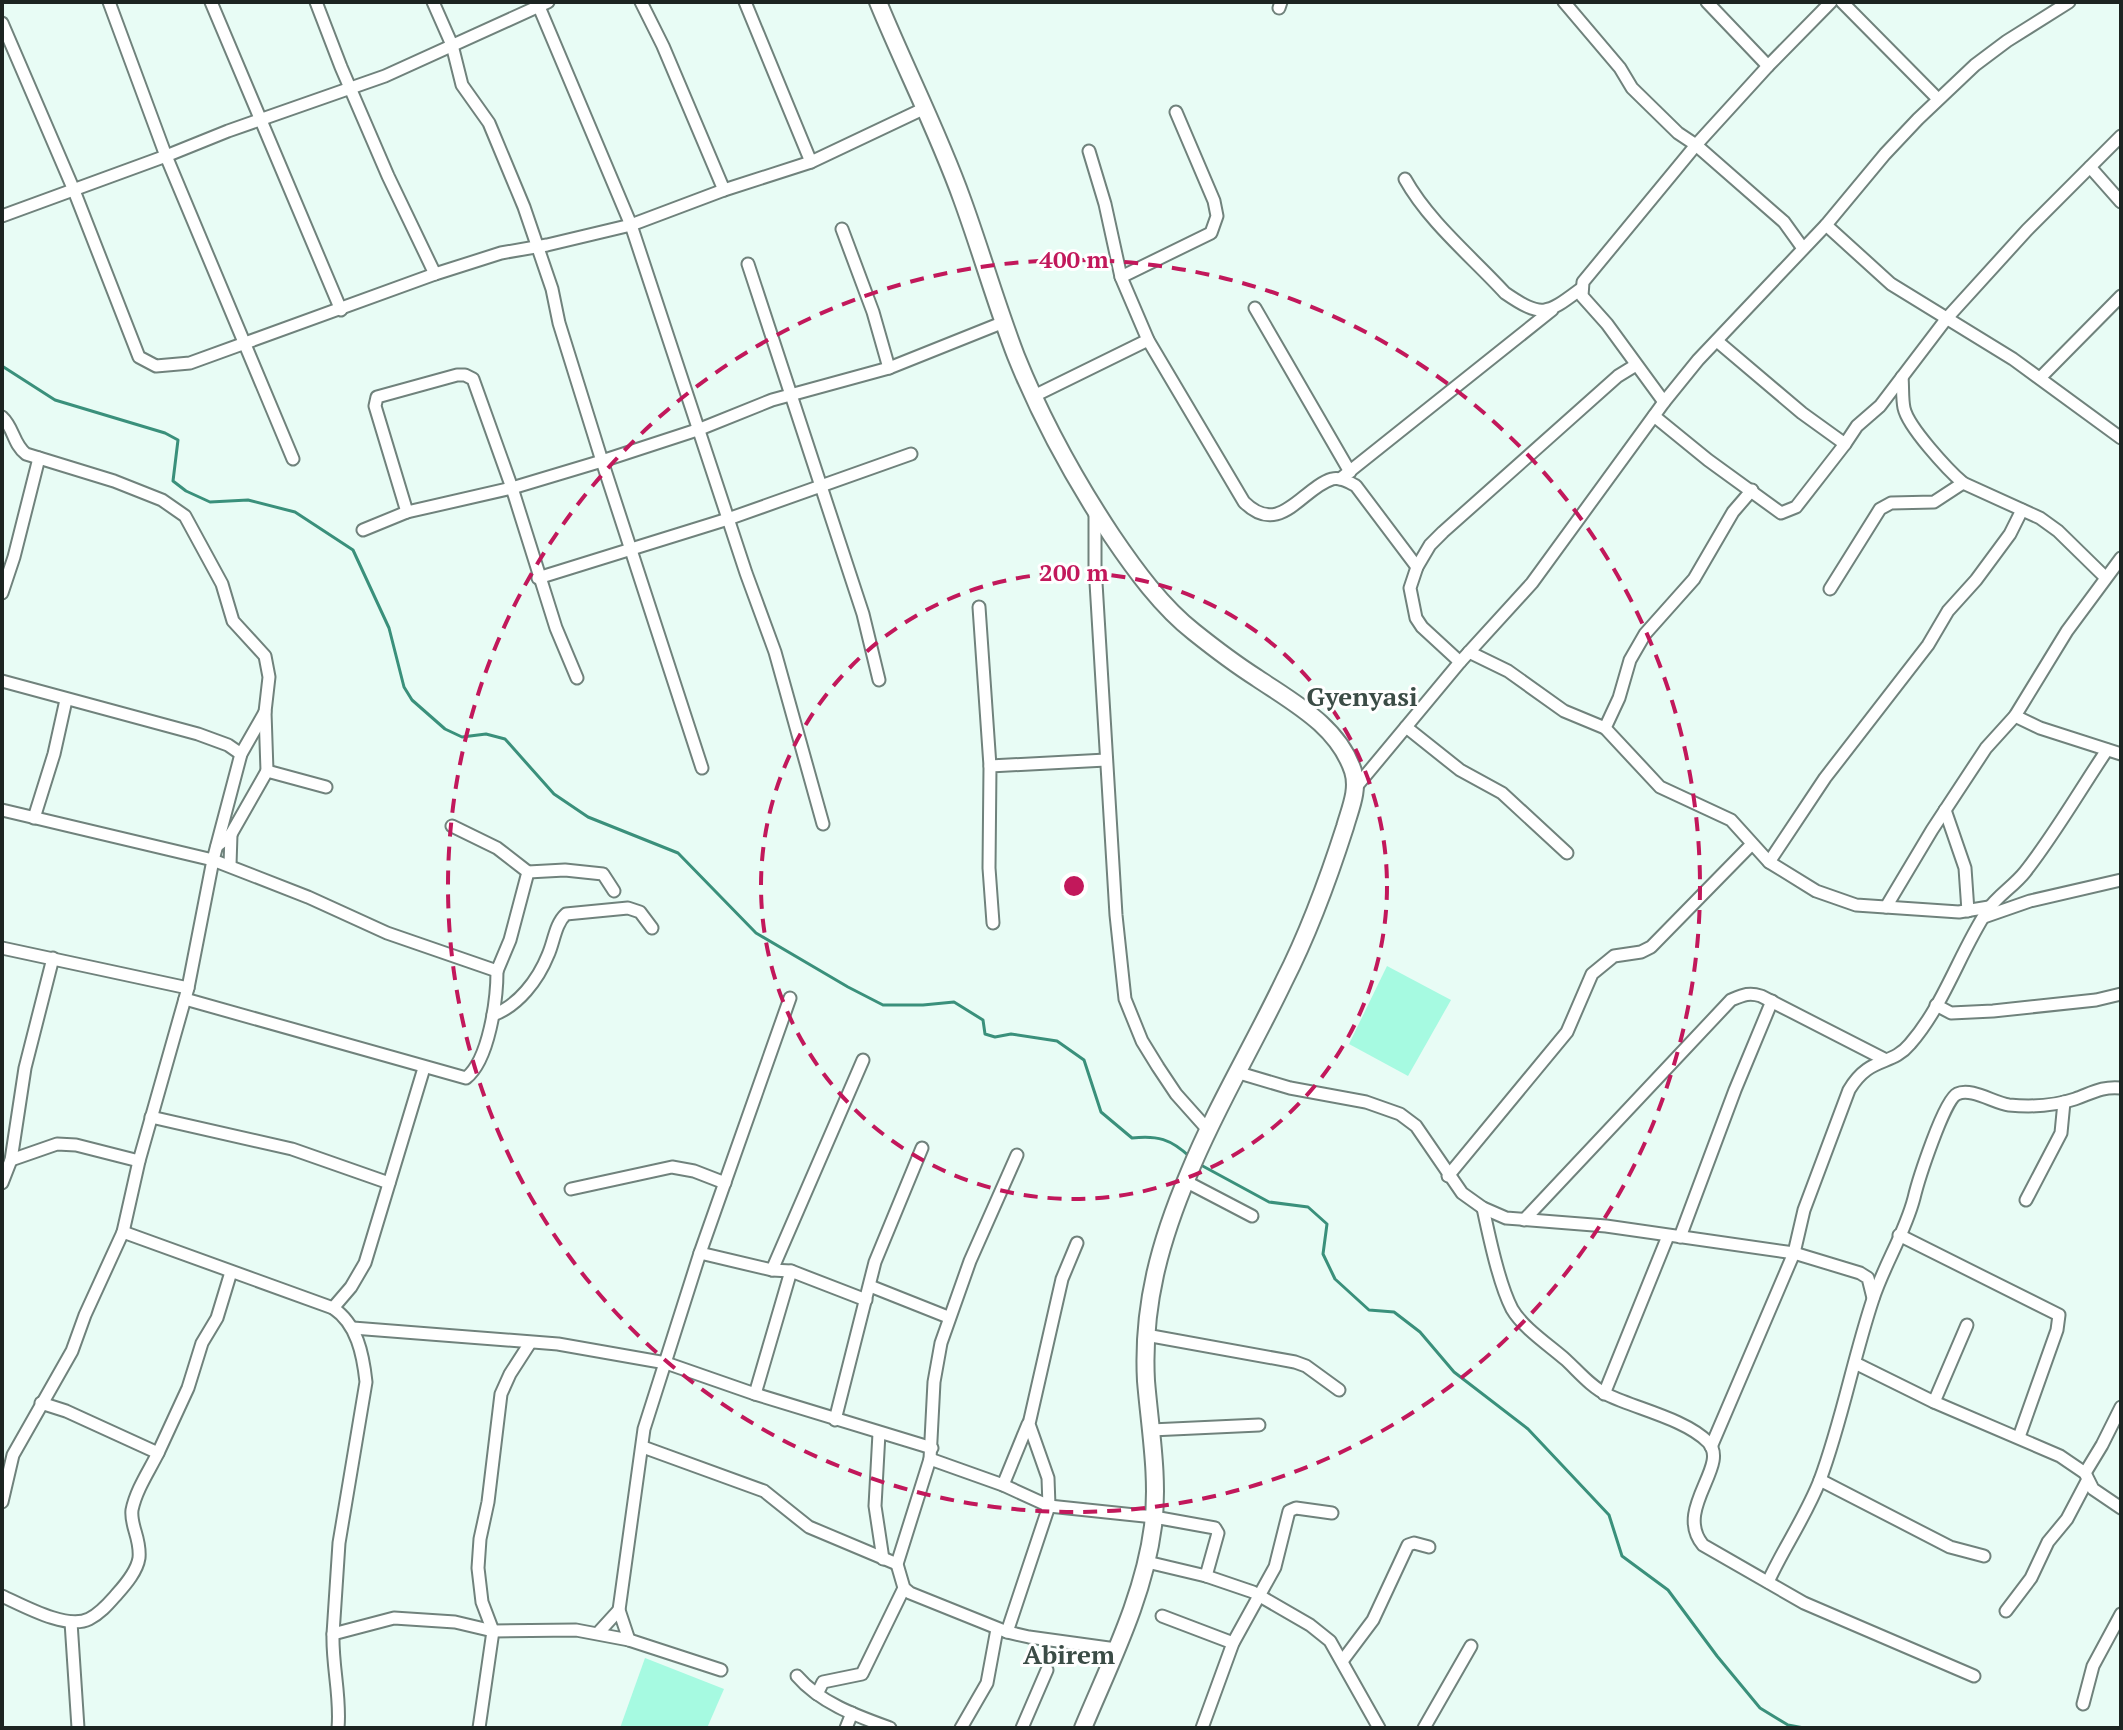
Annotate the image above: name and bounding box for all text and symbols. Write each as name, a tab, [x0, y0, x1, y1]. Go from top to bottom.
text: 400 m	[1039, 243, 1109, 275]
text: 200 m	[1039, 556, 1109, 588]
district label: Gyenyasi	[1306, 679, 1418, 713]
centre of rings	[1060, 872, 1088, 900]
district label: Abirem	[1023, 1637, 1115, 1671]

